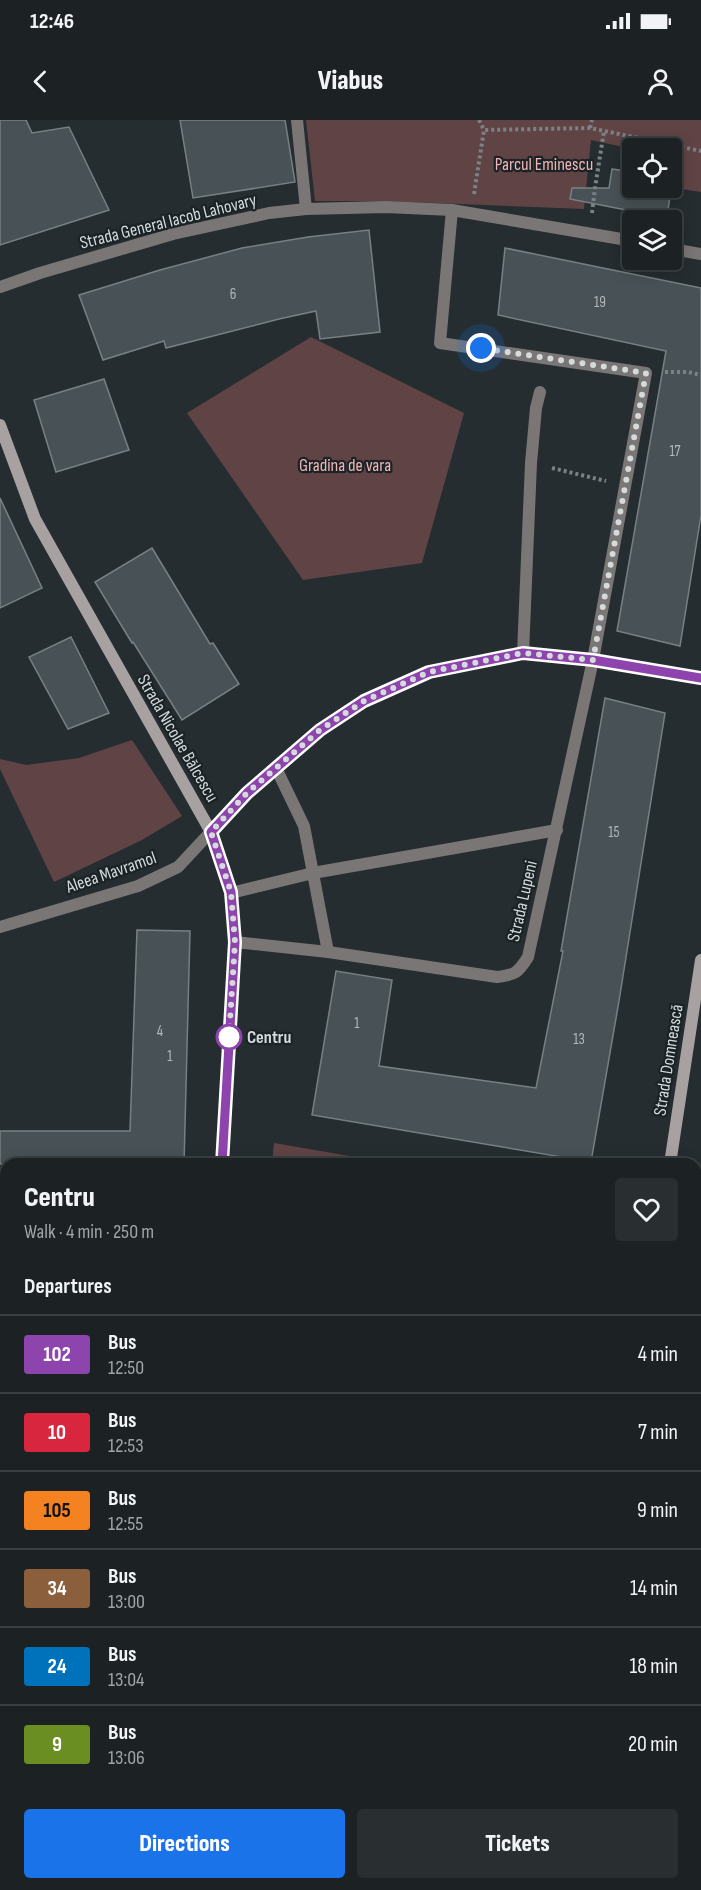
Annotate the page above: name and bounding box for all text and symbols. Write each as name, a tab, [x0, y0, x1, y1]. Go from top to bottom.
text: 12:46	[30, 8, 74, 35]
icon: back	[24, 65, 57, 98]
text: Viabus	[318, 65, 383, 97]
icon: person	[644, 65, 677, 98]
map controls	[622, 138, 682, 270]
button: locate	[622, 138, 682, 198]
park label: Parcul Eminescu	[495, 154, 593, 175]
street label: Strada General Iacob Lahovary	[78, 189, 259, 254]
button: layers	[622, 210, 682, 270]
house number: 6	[230, 285, 236, 304]
house number: 19	[594, 293, 606, 312]
your location	[466, 333, 496, 363]
house number: 17	[669, 442, 681, 461]
park label: Gradina de vara	[299, 455, 391, 476]
street label: Strada Nicolae Bălcescu	[133, 671, 223, 806]
house number: 15	[608, 823, 620, 842]
street label: Aleea Mavramol	[62, 847, 159, 898]
street label: Strada Lupeni	[503, 859, 542, 944]
street label: Strada Domnească	[649, 1003, 688, 1117]
house number: 1	[354, 1014, 360, 1033]
house number: 4	[157, 1022, 163, 1041]
marker: Centru	[216, 1024, 242, 1050]
place label: Centru	[247, 1027, 291, 1048]
house number: 13	[573, 1030, 585, 1049]
house number: 1	[167, 1047, 173, 1066]
button: heart	[615, 1178, 678, 1241]
text: Centru	[24, 1181, 95, 1214]
text: Walk · 4 min · 250 m	[24, 1220, 154, 1244]
text: Departures	[24, 1273, 112, 1300]
text: Bus	[108, 1329, 137, 1356]
text: 4 min	[638, 1341, 678, 1368]
text: 102	[43, 1342, 71, 1367]
text: 12:50	[108, 1356, 144, 1380]
text: Bus	[108, 1407, 137, 1434]
text: 7 min	[638, 1419, 678, 1446]
text: 10	[48, 1420, 66, 1445]
text: 12:53	[108, 1434, 144, 1458]
text: Bus	[108, 1485, 137, 1512]
text: 9 min	[637, 1497, 678, 1524]
text: 105	[43, 1498, 71, 1523]
text: 12:55	[108, 1512, 143, 1536]
text: Bus	[108, 1563, 137, 1590]
text: 14 min	[630, 1575, 678, 1602]
text: 34	[47, 1576, 67, 1601]
text: 13:00	[108, 1590, 145, 1614]
text: Bus	[108, 1641, 137, 1668]
text: 18 min	[630, 1653, 678, 1680]
text: 24	[48, 1654, 66, 1679]
text: 13:04	[108, 1668, 144, 1692]
text: Bus	[108, 1719, 137, 1746]
text: 20 min	[628, 1731, 678, 1758]
text: 9	[52, 1732, 62, 1757]
text: 13:06	[108, 1746, 145, 1770]
button: Directions	[24, 1809, 345, 1878]
button: Tickets	[357, 1809, 678, 1878]

